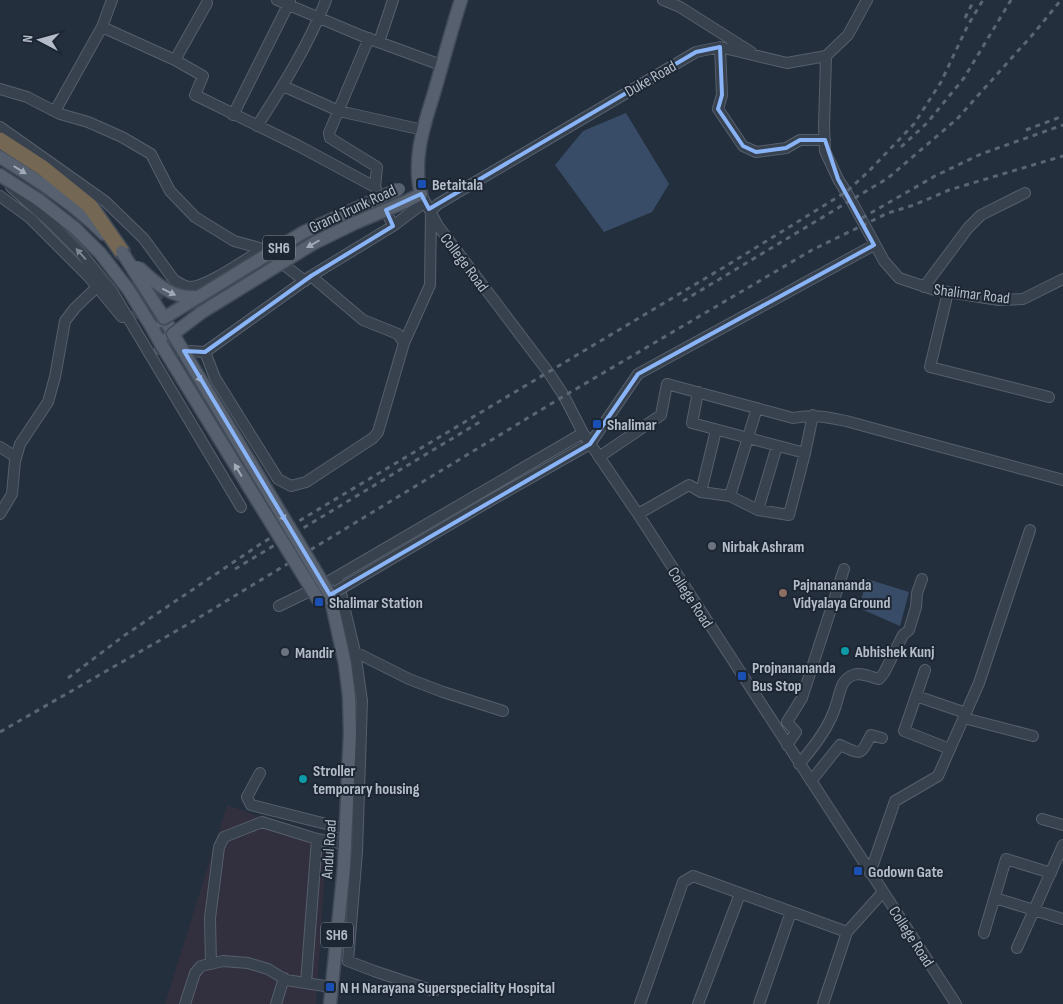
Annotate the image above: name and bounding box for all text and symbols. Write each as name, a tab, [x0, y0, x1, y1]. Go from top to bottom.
north arrow	[15, 15, 65, 65]
text: N	[19, 34, 36, 43]
street label: Duke Road	[622, 57, 680, 102]
one-way arrow	[13, 165, 27, 174]
place label: Betaitala	[432, 176, 483, 195]
marker: Betaitala	[416, 178, 428, 190]
street label: Grand Trunk Road	[306, 181, 399, 238]
street label: College Road	[436, 230, 492, 296]
road number: SH6	[263, 236, 295, 260]
one-way arrow	[305, 240, 320, 248]
one-way arrow	[75, 248, 87, 260]
street label: Shalimar Road	[933, 280, 1011, 309]
one-way arrow	[162, 288, 177, 296]
one-way arrow	[194, 369, 203, 382]
place label: Shalimar	[607, 416, 657, 435]
marker: Shalimar	[591, 418, 603, 430]
one-way arrow	[234, 464, 243, 477]
one-way arrow	[277, 509, 286, 522]
place label: Nirbak Ashram	[722, 538, 804, 557]
marker: Nirbak Ashram	[706, 540, 718, 552]
street label: College Road	[663, 564, 716, 632]
place label: Pajnanananda Vidyalaya Ground	[793, 576, 890, 613]
marker: Pajnanananda Vidyalaya Ground	[777, 587, 789, 599]
place label: Shalimar Station	[329, 594, 423, 613]
marker: Shalimar Station	[313, 596, 325, 608]
place label: Abhishek Kunj	[854, 643, 934, 662]
place label: Mandir	[295, 644, 334, 663]
marker: Abhishek Kunj	[839, 645, 851, 657]
marker: Mandir	[279, 646, 291, 658]
place label: Projnanananda Bus Stop	[752, 659, 836, 696]
marker: Projnanananda Bus Stop	[736, 670, 748, 682]
place label: Stroller temporary housing	[313, 762, 420, 799]
marker: Stroller temporary housing	[297, 773, 309, 785]
street label: Andul Road	[318, 819, 341, 880]
place label: Godown Gate	[868, 863, 944, 882]
marker: Godown Gate	[852, 865, 864, 877]
street label: College Road	[884, 903, 937, 971]
road number: SH6	[321, 922, 353, 948]
place label: N H Narayana Superspeciality Hospital	[340, 979, 555, 998]
marker: N H Narayana Superspeciality Hospital	[324, 981, 336, 993]

